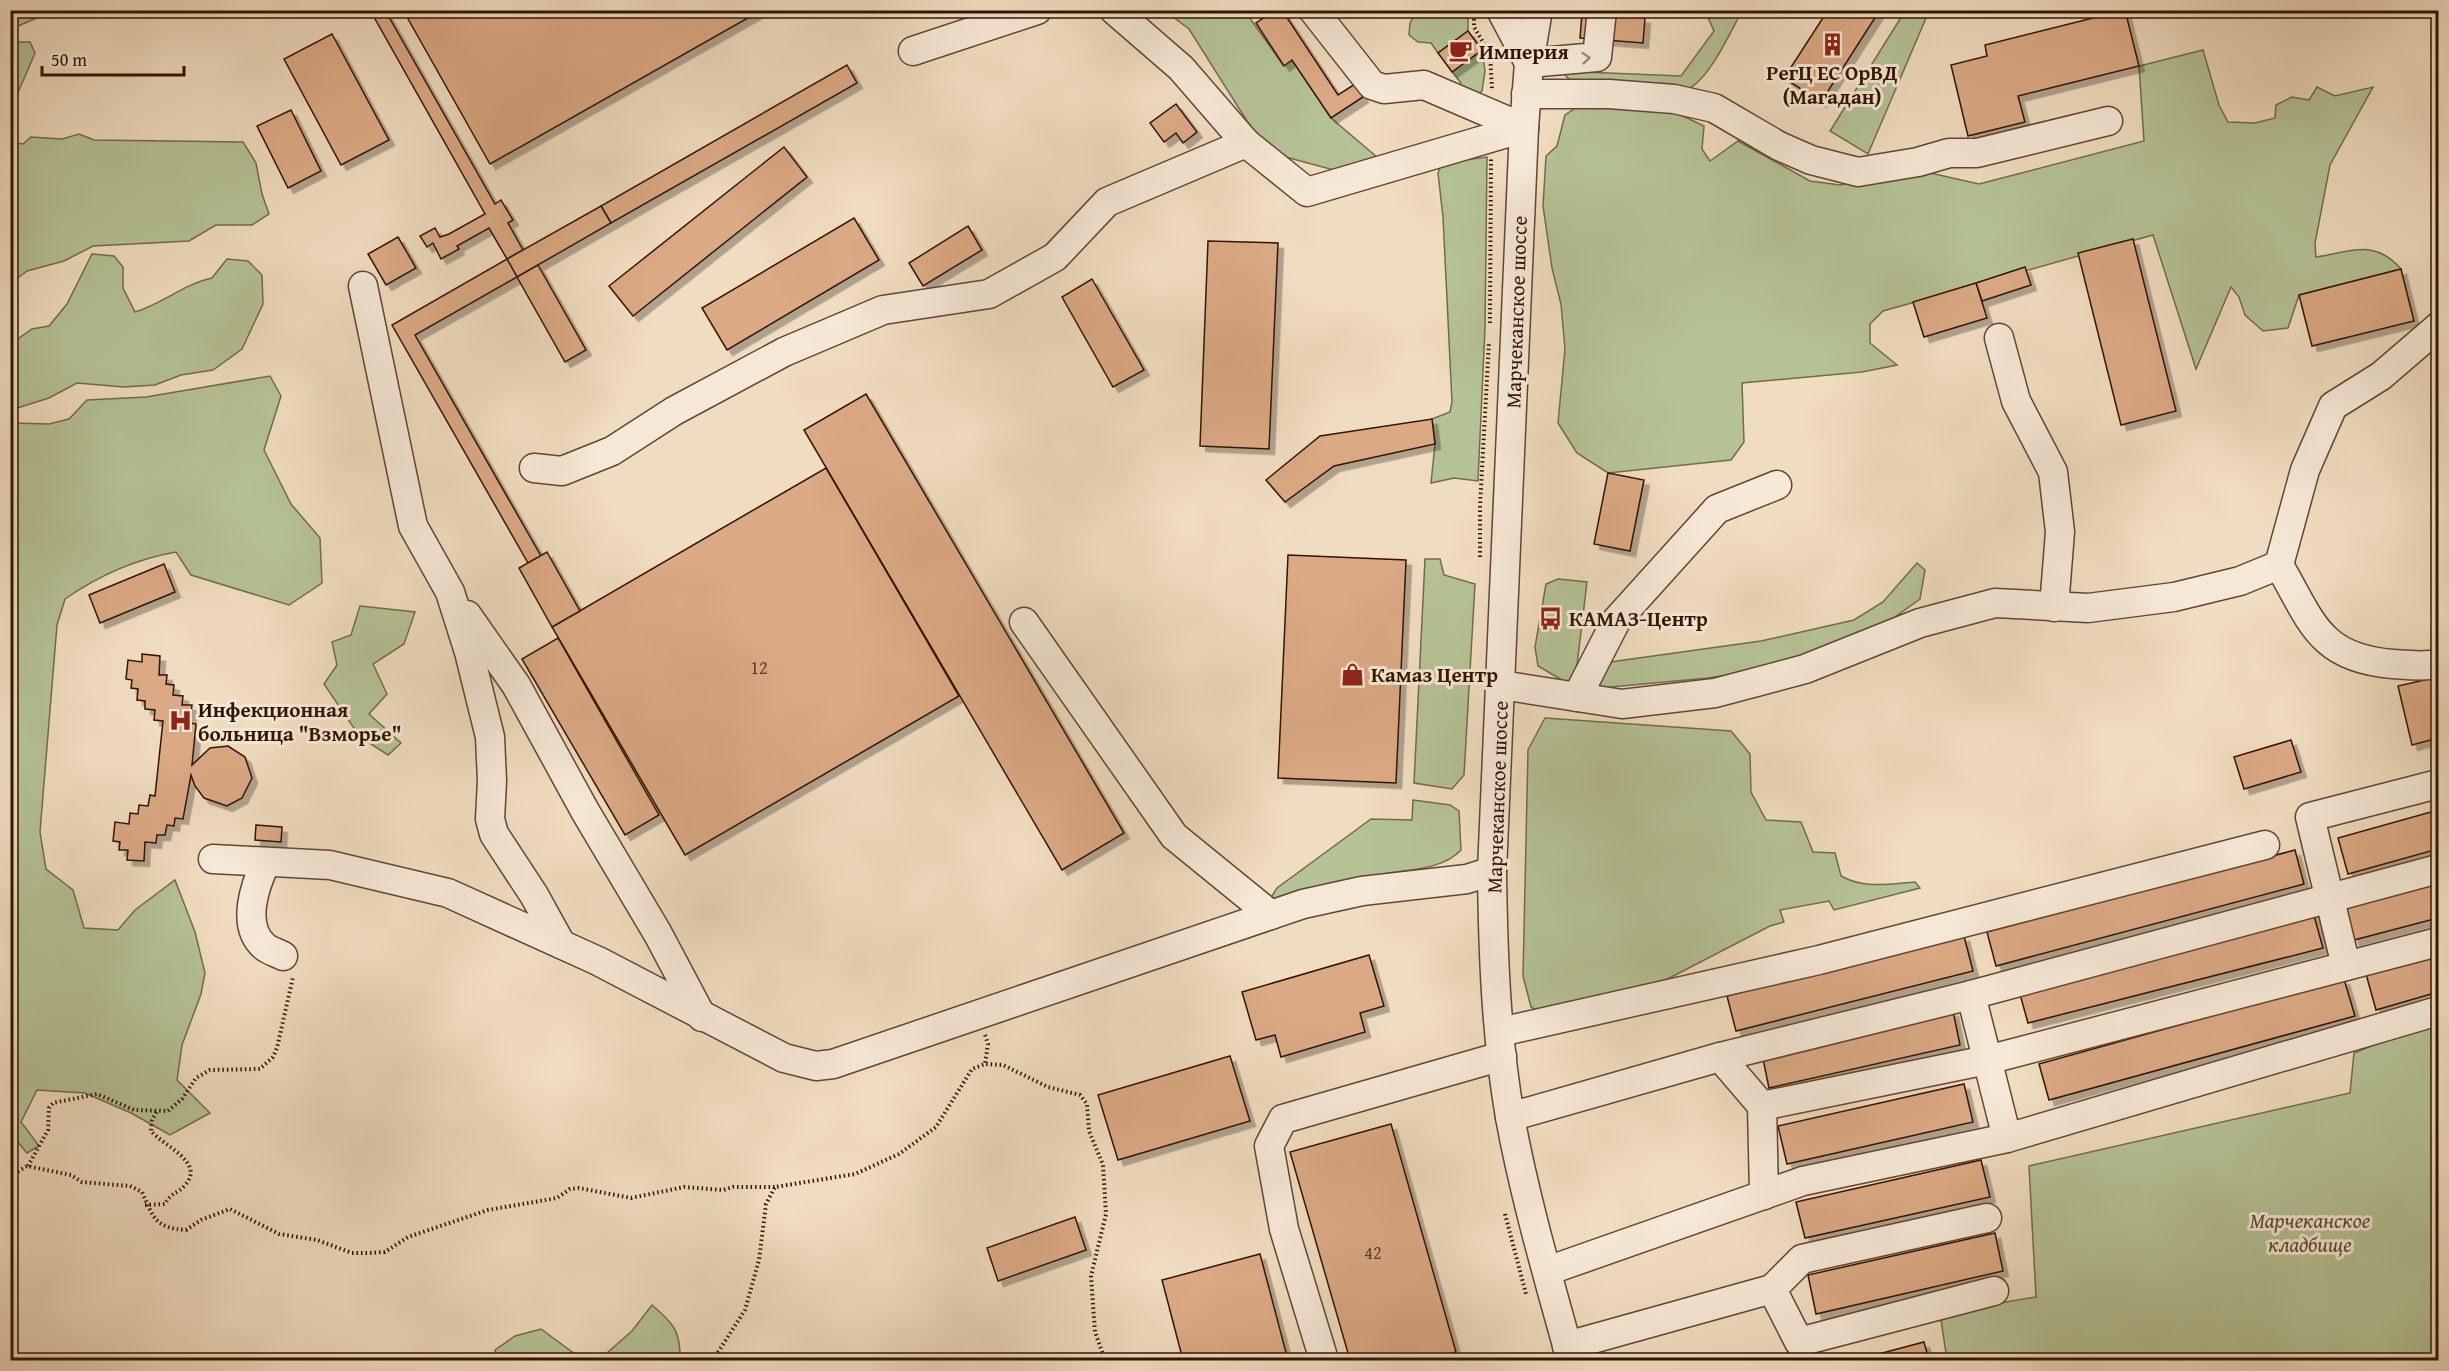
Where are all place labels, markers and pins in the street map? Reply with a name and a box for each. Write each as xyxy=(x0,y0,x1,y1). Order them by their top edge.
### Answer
building icon: РегЦ ЕС ОрВД (Магадан) xyxy=(1819,31,1845,57)
place label: Империя xyxy=(1479,36,1569,67)
cafe icon: Империя xyxy=(1448,38,1474,64)
place label: РегЦ ЕС ОрВД (Магадан) xyxy=(1766,57,1898,112)
place label: КАМАЗ-Центр xyxy=(1569,603,1708,634)
bus stop icon: КАМАЗ-Центр xyxy=(1538,605,1564,631)
place label: Камаз Центр xyxy=(1371,659,1498,690)
shop icon: Камаз Центр xyxy=(1340,661,1366,687)
place label: Инфекционная больница "Взморье" xyxy=(198,694,402,749)
hospital icon: Инфекционная больница "Взморье" xyxy=(167,708,193,734)

